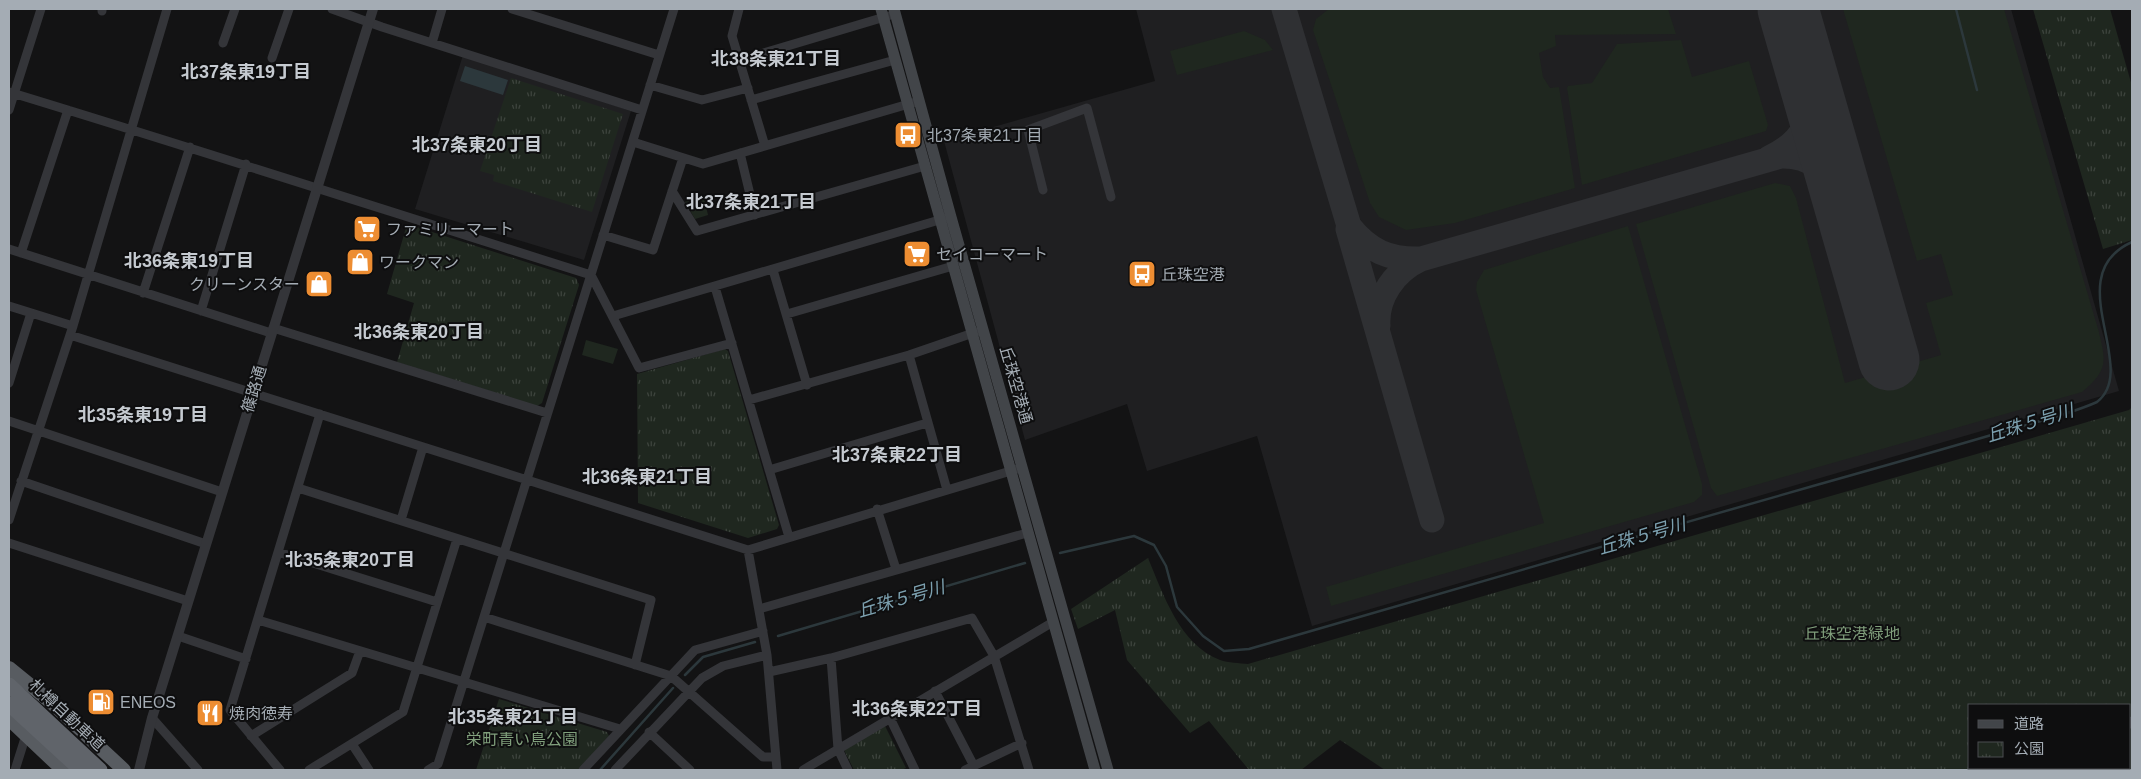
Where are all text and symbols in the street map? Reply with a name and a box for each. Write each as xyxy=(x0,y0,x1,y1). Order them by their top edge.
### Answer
district label: 北38条東21丁目 xyxy=(711,49,841,69)
district label: 北37条東19丁目 xyxy=(181,62,311,82)
bus stop icon: 北37条東21丁目 xyxy=(893,120,923,150)
place label: 北37条東21丁目 xyxy=(927,127,1043,144)
district label: 北37条東20丁目 xyxy=(412,135,542,155)
district label: 北37条東21丁目 xyxy=(686,192,816,212)
supermarket icon: ファミリーマート xyxy=(352,214,382,244)
place label: ファミリーマート xyxy=(386,221,514,238)
supermarket icon: セイコーマート xyxy=(902,239,932,269)
place label: セイコーマート xyxy=(936,246,1048,263)
shop icon: ワークマン xyxy=(345,247,375,277)
district label: 北36条東19丁目 xyxy=(124,251,254,271)
place label: ワークマン xyxy=(379,254,459,271)
bus stop icon: 丘珠空港 xyxy=(1127,259,1157,289)
place label: 丘珠空港 xyxy=(1161,266,1225,283)
shop icon: クリーンスター xyxy=(304,269,334,299)
place label: クリーンスター xyxy=(189,276,300,293)
district label: 北36条東20丁目 xyxy=(354,322,484,342)
street label: 丘珠空港通 xyxy=(997,344,1035,426)
street label: 篠路通 xyxy=(239,364,269,414)
water label: 丘珠５号川 xyxy=(1984,400,2078,446)
district label: 北35条東19丁目 xyxy=(78,405,208,425)
district label: 北37条東22丁目 xyxy=(832,445,962,465)
district label: 北36条東21丁目 xyxy=(582,467,712,487)
water label: 丘珠５号川 xyxy=(1596,513,1690,558)
district label: 北35条東20丁目 xyxy=(285,550,415,570)
water label: 丘珠５号川 xyxy=(855,576,949,621)
park label: 丘珠空港緑地 xyxy=(1804,625,1900,642)
street label: 札樽自動車道 xyxy=(26,676,108,754)
fuel station icon: ENEOS xyxy=(86,687,116,717)
place label: ENEOS xyxy=(120,694,176,711)
restaurant icon: 焼肉徳寿 xyxy=(195,698,225,728)
district label: 北36条東22丁目 xyxy=(852,699,982,719)
legend xyxy=(1968,704,2131,769)
place label: 焼肉徳寿 xyxy=(229,705,293,722)
district label: 北35条東21丁目 xyxy=(448,707,578,727)
text: 道路 xyxy=(2014,715,2044,732)
park label: 栄町青い鳥公園 xyxy=(466,731,578,748)
text: 公園 xyxy=(2014,740,2044,757)

